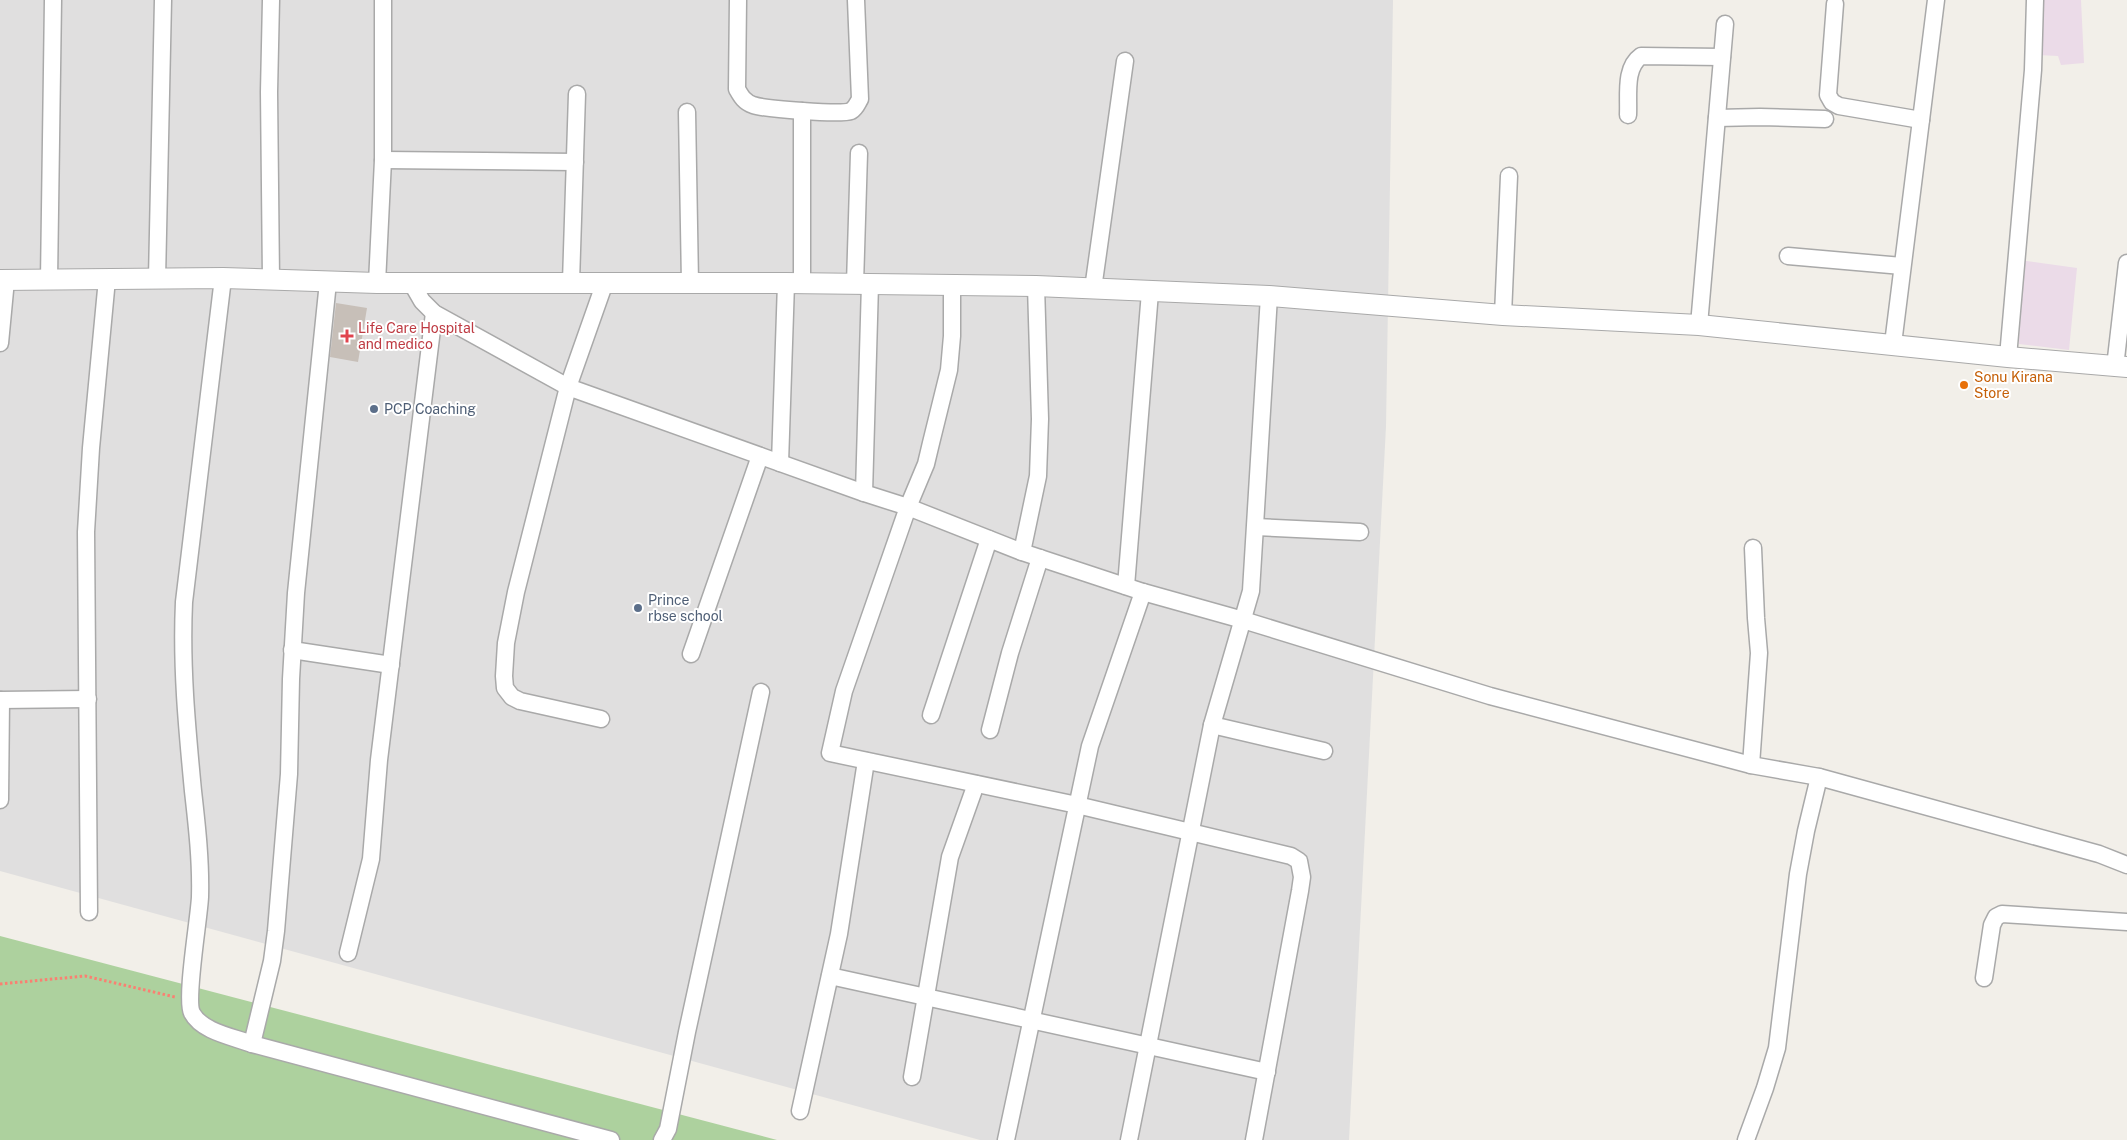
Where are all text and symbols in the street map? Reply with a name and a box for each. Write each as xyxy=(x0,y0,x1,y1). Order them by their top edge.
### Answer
place label: Life Care Hospital and medico xyxy=(358,320,475,352)
marker: Life Care Hospital and medico xyxy=(340,329,354,343)
place label: Sonu Kirana Store xyxy=(1974,369,2053,401)
marker: Sonu Kirana Store xyxy=(1958,379,1970,391)
place label: PCP Coaching xyxy=(384,401,476,417)
marker: PCP Coaching xyxy=(368,403,380,415)
place label: Prince rbse school xyxy=(648,592,723,624)
marker: Prince rbse school xyxy=(632,602,644,614)

